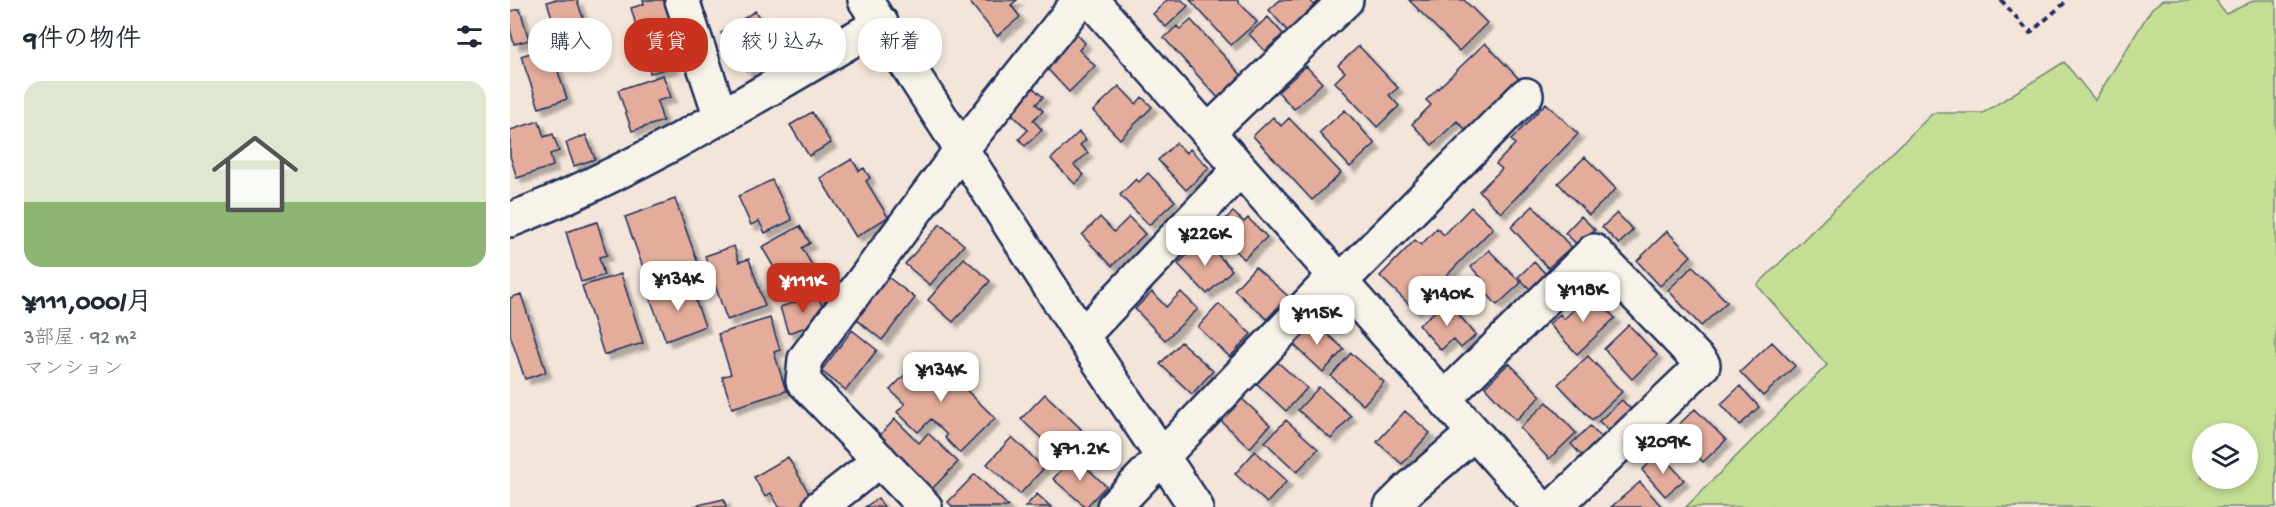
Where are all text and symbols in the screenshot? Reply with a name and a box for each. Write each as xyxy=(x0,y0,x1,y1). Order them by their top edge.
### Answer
chip: 購入 xyxy=(528,18,612,72)
chip: 賃貸 xyxy=(624,18,708,72)
chip: 絞り込み xyxy=(720,18,846,72)
chip: 新着 xyxy=(858,18,942,72)
icon: filters xyxy=(453,20,486,53)
text: 9件の物件 xyxy=(24,26,141,57)
icon: home xyxy=(201,120,309,228)
pin: ¥226K xyxy=(1163,216,1247,267)
text: ¥226K xyxy=(1180,224,1230,247)
pin: ¥134K xyxy=(636,261,720,312)
pin: ¥111K xyxy=(761,263,845,314)
text: ¥134K xyxy=(654,269,702,292)
text: ¥111K xyxy=(781,271,825,294)
pin: ¥118K xyxy=(1541,272,1625,323)
pin: ¥140K xyxy=(1405,276,1489,327)
text: ¥118K xyxy=(1559,280,1607,303)
text: ¥140K xyxy=(1422,284,1472,307)
text: ¥111,000/月 xyxy=(24,289,152,320)
pin: ¥115K xyxy=(1275,295,1359,346)
text: ¥115K xyxy=(1294,303,1340,326)
text: 3部屋 · 92 m² xyxy=(24,328,137,351)
pin: ¥134K xyxy=(899,352,983,403)
text: マンション xyxy=(24,359,123,382)
text: ¥134K xyxy=(917,360,965,383)
map controls xyxy=(2192,423,2258,489)
button: layers xyxy=(2192,423,2258,489)
pin: ¥209K xyxy=(1621,424,1705,475)
pin: ¥71.2K xyxy=(1031,431,1129,482)
text: ¥209K xyxy=(1637,432,1689,455)
text: ¥71.2K xyxy=(1053,439,1107,462)

